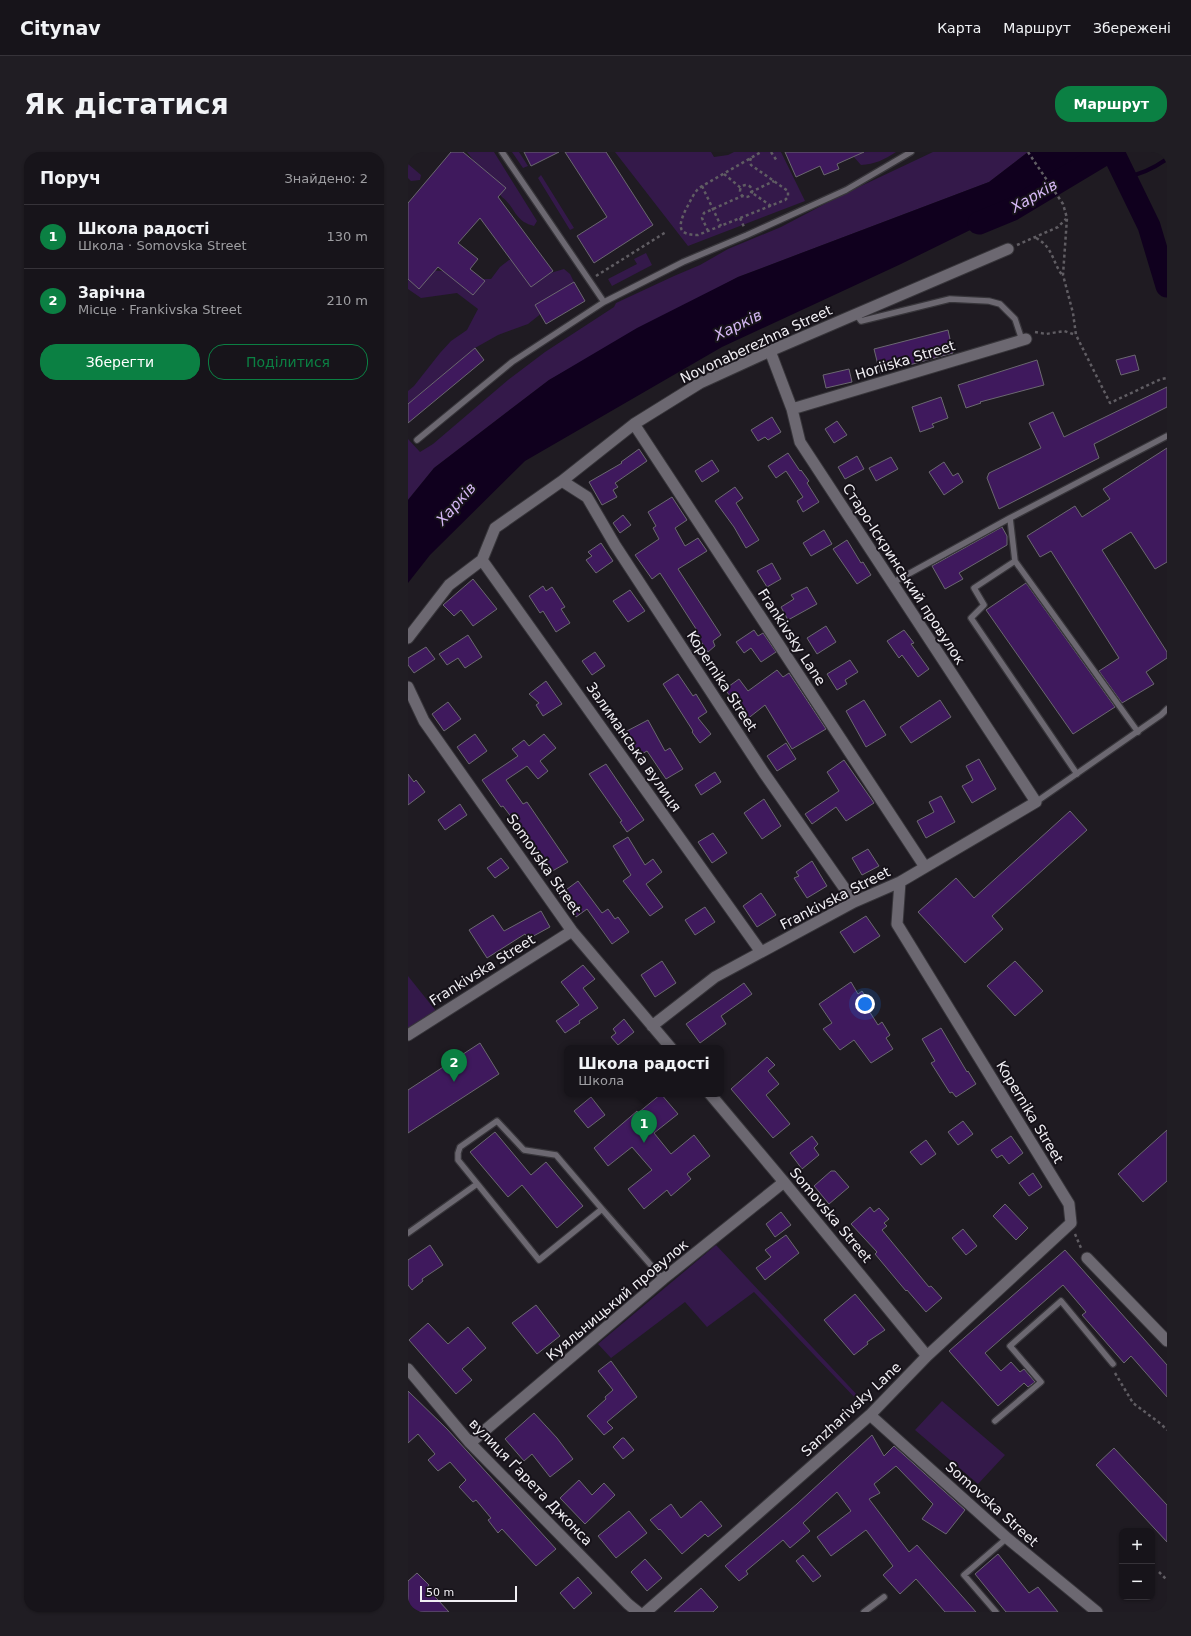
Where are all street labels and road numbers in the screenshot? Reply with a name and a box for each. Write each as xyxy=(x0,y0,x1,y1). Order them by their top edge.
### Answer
street label: Novonaberezhna Street xyxy=(678,302,835,386)
street label: Horiiska Street xyxy=(853,337,957,383)
street label: Старо-Іскринський провулок xyxy=(839,480,969,668)
street label: Frankivsky Lane xyxy=(755,586,829,688)
street label: Kopernika Street xyxy=(684,628,761,735)
street label: Залиманська вулиця xyxy=(583,679,685,815)
street label: Somovska Street xyxy=(503,811,585,918)
street label: Frankivska Street xyxy=(777,863,893,933)
street label: Frankivska Street xyxy=(426,931,538,1009)
street label: Kopernika Street xyxy=(993,1058,1067,1166)
street label: Somovska Street xyxy=(787,1164,876,1266)
street label: Куяльницький провулок xyxy=(543,1236,691,1364)
street label: Sanzharivsky Lane xyxy=(798,1359,904,1459)
street label: вулиця Ґарета Джонса xyxy=(466,1415,596,1549)
street label: Somovska Street xyxy=(943,1458,1042,1550)

